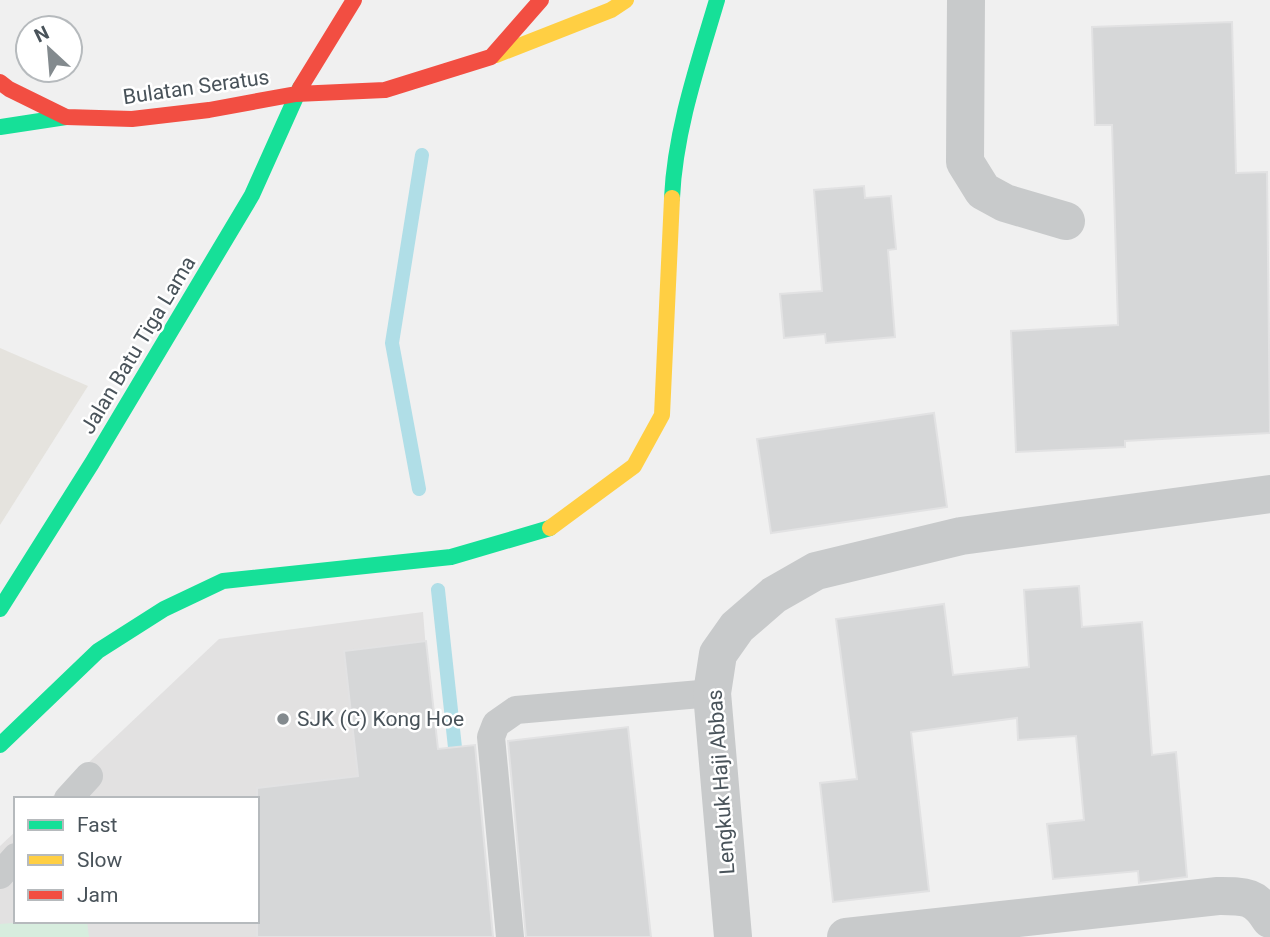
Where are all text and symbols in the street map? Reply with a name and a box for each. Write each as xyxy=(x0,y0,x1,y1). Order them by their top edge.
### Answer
north arrow xyxy=(14,14,84,84)
text: N xyxy=(31,21,53,47)
street label: Bulatan Seratus xyxy=(121,65,271,109)
street label: Jalan Batu Tiga Lama xyxy=(76,252,200,438)
street label: Lengkuk Haji Abbas xyxy=(703,689,739,875)
place label: SJK (C) Kong Hoe xyxy=(297,707,464,731)
marker: SJK (C) Kong Hoe xyxy=(275,711,291,727)
legend xyxy=(14,797,259,923)
text: Fast xyxy=(77,813,118,837)
text: Slow xyxy=(77,848,123,872)
text: Jam xyxy=(77,883,118,907)

